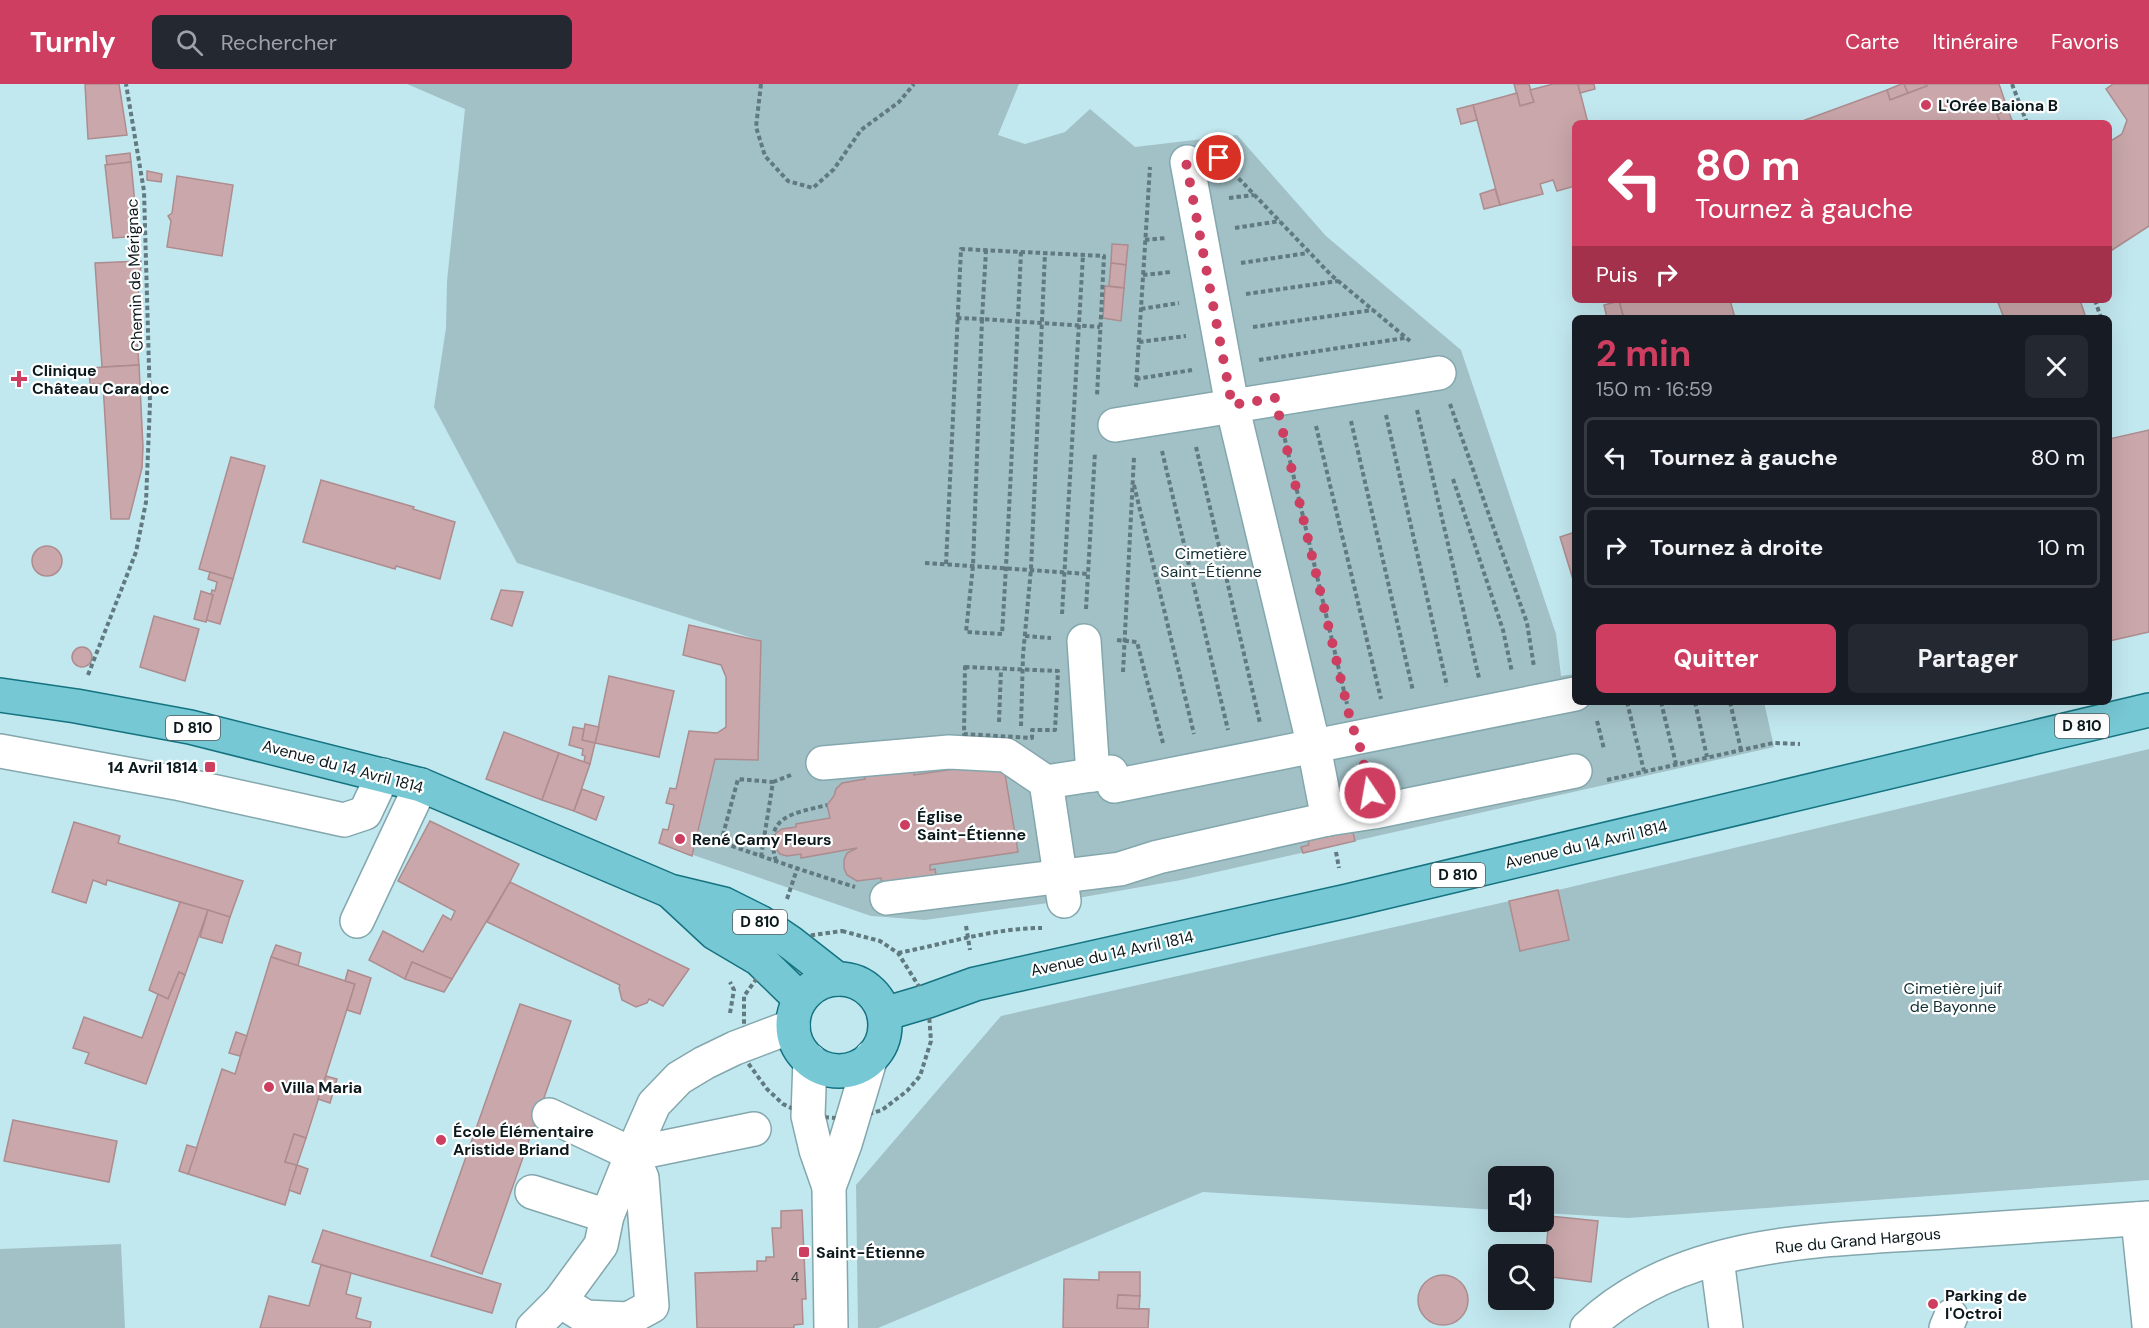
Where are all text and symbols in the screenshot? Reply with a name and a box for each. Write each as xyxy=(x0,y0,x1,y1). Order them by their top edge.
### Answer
search box xyxy=(152,15,572,69)
text: Turnly xyxy=(30,24,116,61)
icon: search xyxy=(173,26,206,59)
text: Rechercher xyxy=(221,28,337,57)
text: Carte xyxy=(1845,28,1899,56)
text: Itinéraire xyxy=(1932,28,2018,56)
text: Favoris xyxy=(2051,28,2119,56)
place label: L'Orée Baiona B xyxy=(1938,95,2058,116)
marker: L'Orée Baiona B xyxy=(1919,98,1933,112)
pin xyxy=(1193,132,1244,183)
text: 80 m xyxy=(1695,138,1801,193)
icon: arrive xyxy=(1202,141,1235,174)
icon: left xyxy=(1596,144,1674,222)
text: Tournez à gauche xyxy=(1695,191,1913,226)
street label: Chemin de Mérignac xyxy=(121,198,148,352)
icon: right xyxy=(1650,258,1683,291)
text: Puis xyxy=(1596,260,1638,289)
text: 2 min xyxy=(1596,330,1691,377)
button: close xyxy=(2025,335,2088,398)
place label: Clinique Château Caradoc xyxy=(32,360,169,399)
marker: Clinique Château Caradoc xyxy=(10,370,28,388)
text: 150 m · 16:59 xyxy=(1596,376,1713,402)
icon: left xyxy=(1599,441,1632,474)
text: Tournez à gauche xyxy=(1650,443,1838,472)
text: 80 m xyxy=(2031,443,2085,472)
icon: right xyxy=(1599,531,1632,564)
text: Tournez à droite xyxy=(1650,533,1823,562)
text: 10 m xyxy=(2038,533,2085,562)
park label: Cimetière Saint-Étienne xyxy=(1160,543,1262,582)
button: Quitter xyxy=(1596,624,1836,693)
button: Partager xyxy=(1848,624,2088,693)
road number: D 810 xyxy=(2055,714,2109,738)
road number: D 810 xyxy=(166,716,220,740)
street label: Avenue du 14 Avril 1814 xyxy=(260,735,426,798)
place label: 14 Avril 1814 xyxy=(108,757,198,778)
marker: 14 Avril 1814 xyxy=(203,760,217,774)
position arrow xyxy=(1338,761,1402,825)
place label: Église Saint-Étienne xyxy=(917,806,1026,845)
street label: Avenue du 14 Avril 1814 xyxy=(1503,816,1670,873)
marker: Église Saint-Étienne xyxy=(898,818,912,832)
place label: René Camy Fleurs xyxy=(692,829,832,850)
marker: René Camy Fleurs xyxy=(673,832,687,846)
road number: D 810 xyxy=(1431,863,1485,887)
road number: D 810 xyxy=(733,910,787,934)
street label: Avenue du 14 Avril 1814 xyxy=(1029,926,1196,981)
park label: Cimetière juif de Bayonne xyxy=(1904,978,2002,1017)
place label: Villa Maria xyxy=(281,1077,362,1098)
marker: Villa Maria xyxy=(262,1080,276,1094)
place label: École Élémentaire Aristide Briand xyxy=(453,1121,594,1160)
marker: École Élémentaire Aristide Briand xyxy=(434,1133,448,1147)
map controls xyxy=(1488,1166,1554,1310)
button: sound xyxy=(1488,1166,1554,1232)
street label: Rue du Grand Hargous xyxy=(1774,1223,1942,1258)
place label: Saint-Étienne xyxy=(816,1242,925,1263)
button: search xyxy=(1488,1244,1554,1310)
marker: Saint-Étienne xyxy=(797,1245,811,1259)
house number: 4 xyxy=(791,1268,800,1286)
place label: Parking de l'Octroi xyxy=(1945,1285,2027,1324)
marker: Parking de l'Octroi xyxy=(1926,1297,1940,1311)

